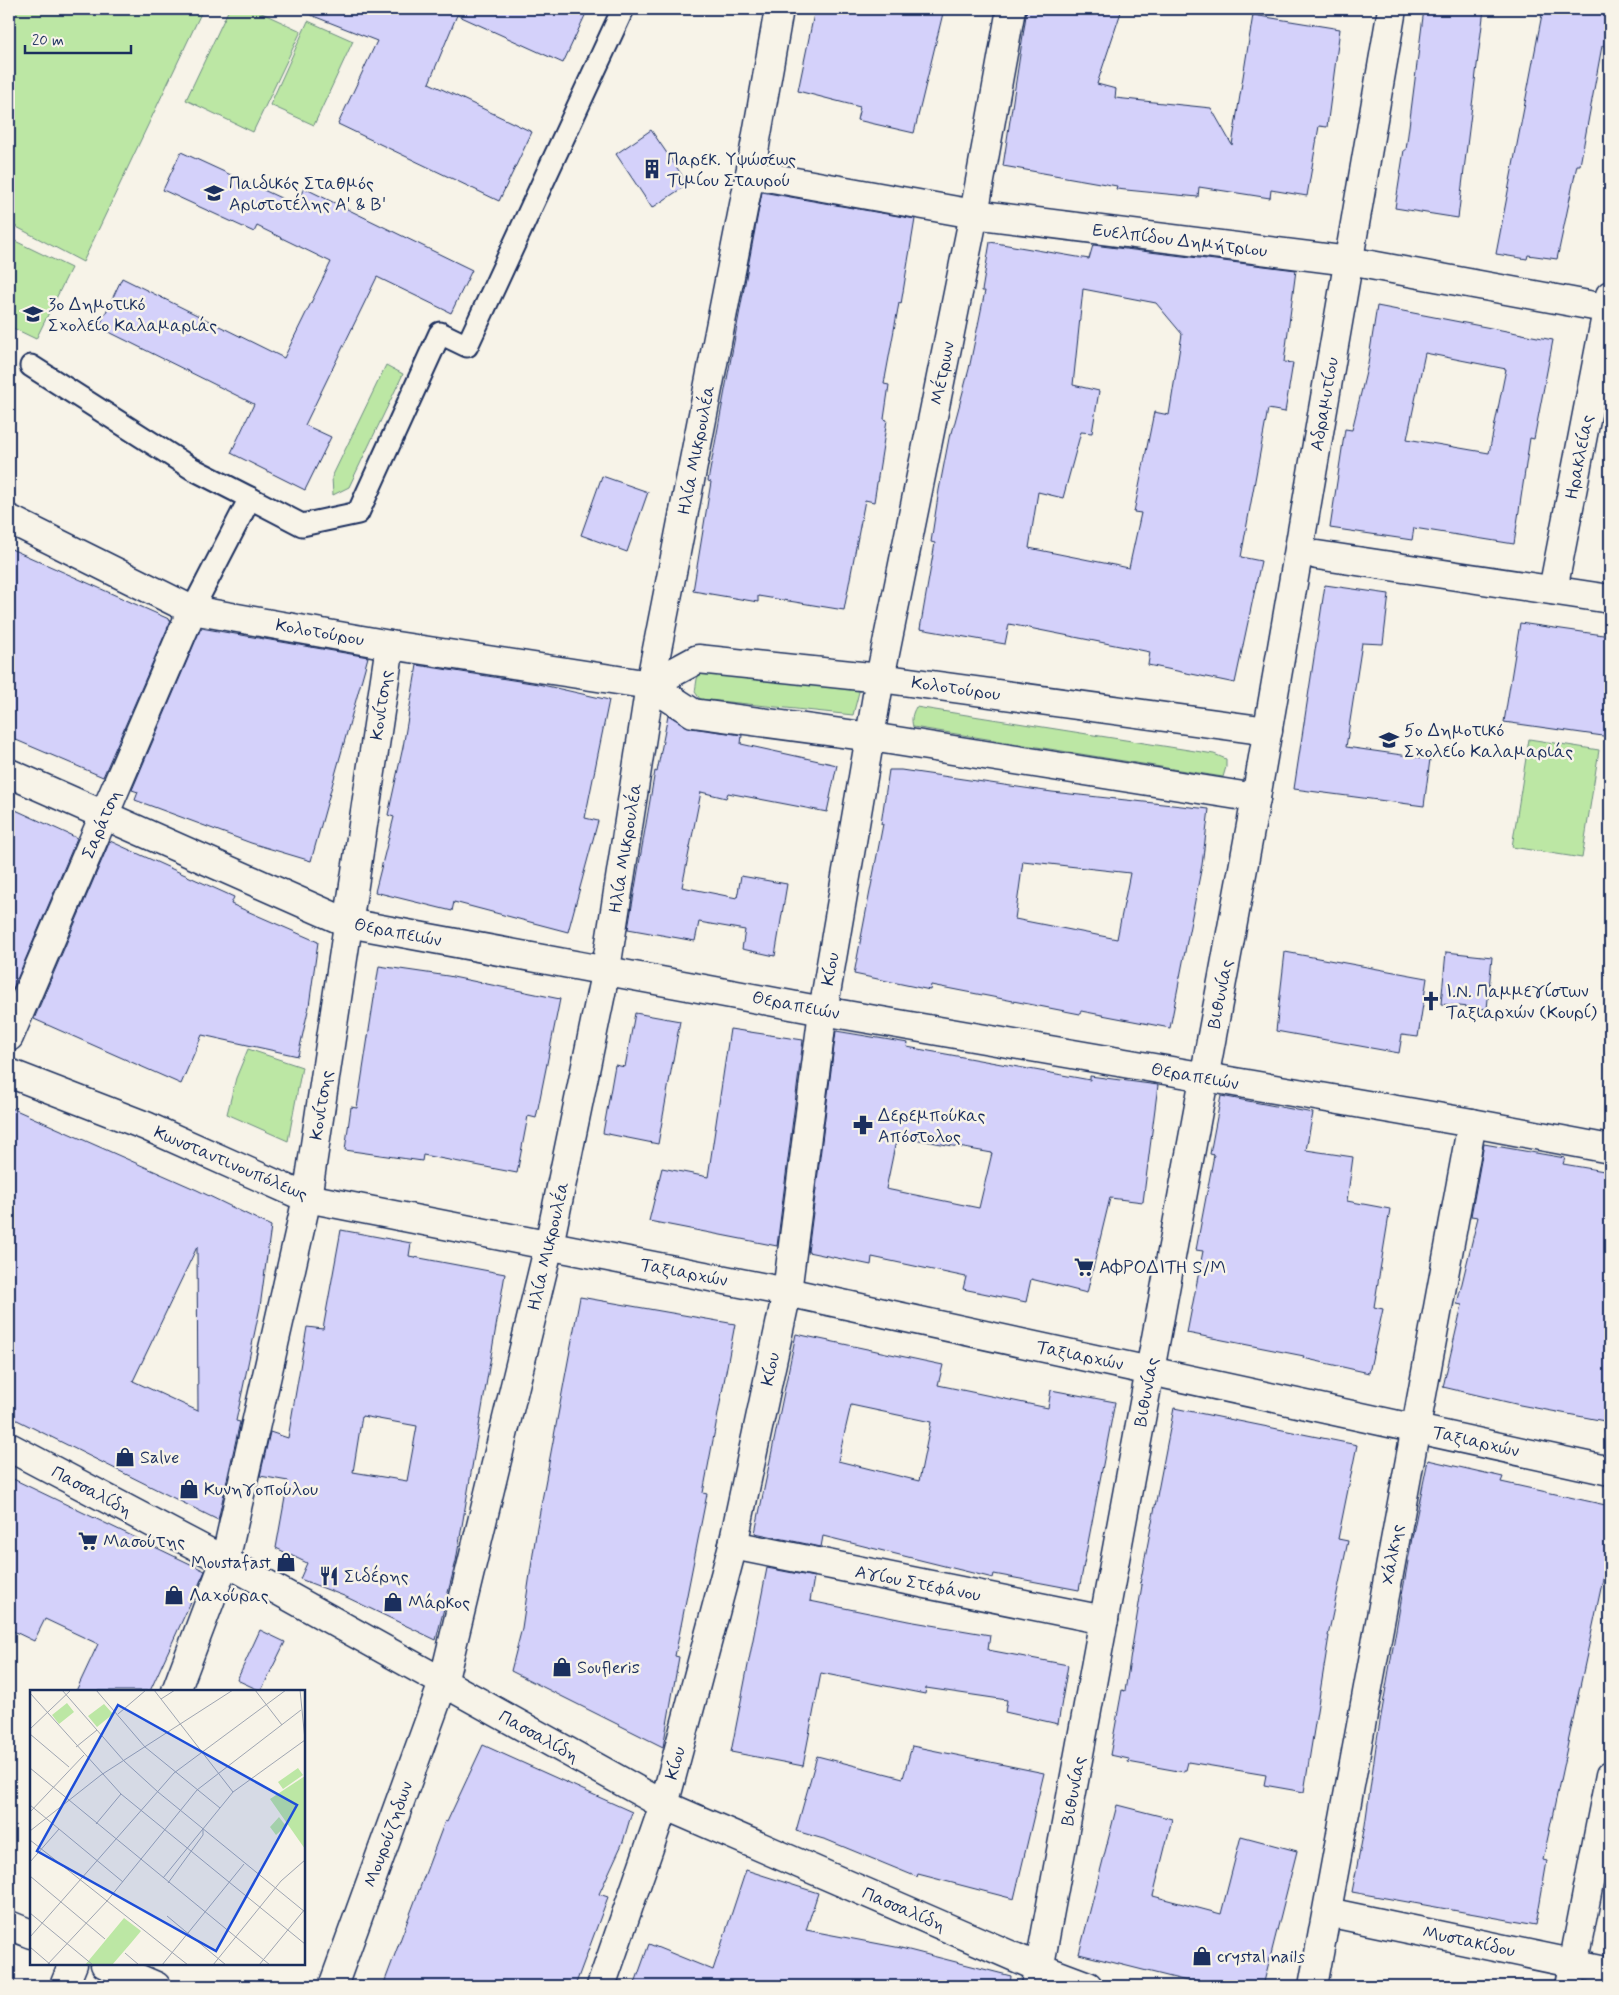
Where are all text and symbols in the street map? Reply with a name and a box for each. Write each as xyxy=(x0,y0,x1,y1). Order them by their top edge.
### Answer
scale bar xyxy=(25,22,131,54)
text: 20 m xyxy=(32,31,64,51)
place label: Παρεκ. Υψώσεως Τιμίου Σταυρού xyxy=(667,148,796,193)
building icon: Παρεκ. Υψώσεως Τιμίου Σταυρού xyxy=(641,158,663,180)
place label: Παιδικός Σταθμός Αριστοτέλης Α' & Β' xyxy=(229,172,386,217)
school or university icon: Παιδικός Σταθμός Αριστοτέλης Α' & Β' xyxy=(203,182,225,204)
street label: Ευελπίδου Δημήτριου xyxy=(1091,218,1269,264)
place label: 3ο Δημοτικό Σχολείο Καλαμαριάς xyxy=(48,293,217,338)
school or university icon: 3ο Δημοτικό Σχολείο Καλαμαριάς xyxy=(22,303,44,325)
street label: Μέτρων xyxy=(924,339,961,407)
street label: Αδραμυτίου xyxy=(1305,355,1345,453)
street label: Ηλία Μικρουλέα xyxy=(672,383,721,517)
street label: Ηρακλείας xyxy=(1560,413,1600,502)
street label: Κολοτούρου xyxy=(274,613,366,653)
street label: Κονίτσης xyxy=(365,669,399,742)
street label: Κολοτούρου xyxy=(910,671,1002,707)
place label: 5ο Δημοτικό Σχολείο Καλαμαριάς xyxy=(1404,719,1573,764)
school or university icon: 5ο Δημοτικό Σχολείο Καλαμαριάς xyxy=(1378,729,1400,751)
street label: Ηλία Μικρουλέα xyxy=(603,781,648,915)
street label: Σαράτση xyxy=(77,786,127,863)
street label: Θεραπειών xyxy=(352,913,444,953)
street label: Κίου xyxy=(816,951,846,988)
street label: Βιθυνίας xyxy=(1203,957,1239,1031)
place label: Ι.Ν. Παμμεγίστων Ταξιαρχών (Κουρί) xyxy=(1446,980,1597,1025)
street label: Θεραπειών xyxy=(750,986,842,1026)
church icon: Ι.Ν. Παμμεγίστων Ταξιαρχών (Κουρί) xyxy=(1420,990,1442,1012)
street label: Θεραπειών xyxy=(1149,1057,1241,1097)
street label: Κονίτσης xyxy=(305,1068,339,1142)
place label: Δερεμπούκας Απόστολος xyxy=(878,1104,986,1149)
pharmacy icon: Δερεμπούκας Απόστολος xyxy=(852,1114,874,1136)
street label: Κωνσταντινουπόλεως xyxy=(150,1121,311,1207)
street label: Ηλία Μικρουλέα xyxy=(521,1179,575,1313)
street label: Ταξιαρχών xyxy=(638,1253,730,1293)
supermarket icon: ΑΦΡΟΔΙΤΗ S/M xyxy=(1073,1256,1095,1278)
place label: ΑΦΡΟΔΙΤΗ S/M xyxy=(1099,1256,1226,1280)
street label: Ταξιαρχών xyxy=(1034,1335,1126,1377)
street label: Κίου xyxy=(756,1350,786,1388)
street label: Βιθυνίας xyxy=(1129,1355,1165,1429)
street label: Ταξιαρχών xyxy=(1430,1420,1522,1464)
shop icon: Salve xyxy=(114,1446,136,1468)
place label: Salve xyxy=(140,1446,179,1470)
street label: Πασσαλίδη xyxy=(47,1461,136,1523)
shop icon: Κυνηγοπούλου xyxy=(178,1478,200,1500)
place label: Κυνηγοπούλου xyxy=(204,1478,318,1502)
street label: Χάλκης xyxy=(1376,1522,1410,1586)
supermarket icon: Μασούτης xyxy=(77,1530,99,1552)
place label: Μασούτης xyxy=(103,1530,185,1554)
place label: Moustafast xyxy=(191,1551,272,1575)
shop icon: Moustafast xyxy=(275,1551,297,1573)
street label: Αγίου Στεφάνου xyxy=(853,1560,983,1608)
place label: Σιδέρης xyxy=(344,1564,409,1589)
restaurant icon: Σιδέρης xyxy=(318,1565,340,1587)
shop icon: Λαχούρας xyxy=(163,1584,185,1606)
place label: Λαχούρας xyxy=(189,1584,269,1608)
shop icon: Μάρκος xyxy=(382,1591,404,1613)
place label: Μάρκος xyxy=(408,1591,470,1615)
shop icon: Soufleris xyxy=(551,1656,573,1678)
place label: Soufleris xyxy=(577,1656,640,1680)
inset map xyxy=(30,1690,305,1965)
street label: Πασσαλίδη xyxy=(494,1705,583,1769)
street label: Κίου xyxy=(660,1744,692,1783)
street label: Βιθυνίας xyxy=(1056,1754,1092,1828)
street label: Μουρούζηδων xyxy=(359,1778,419,1891)
street label: Πασσαλίδη xyxy=(858,1882,949,1938)
street label: Μυστακίδου xyxy=(1420,1920,1517,1963)
shop icon: crystal nails xyxy=(1191,1945,1213,1967)
place label: crystal nails xyxy=(1217,1945,1305,1969)

